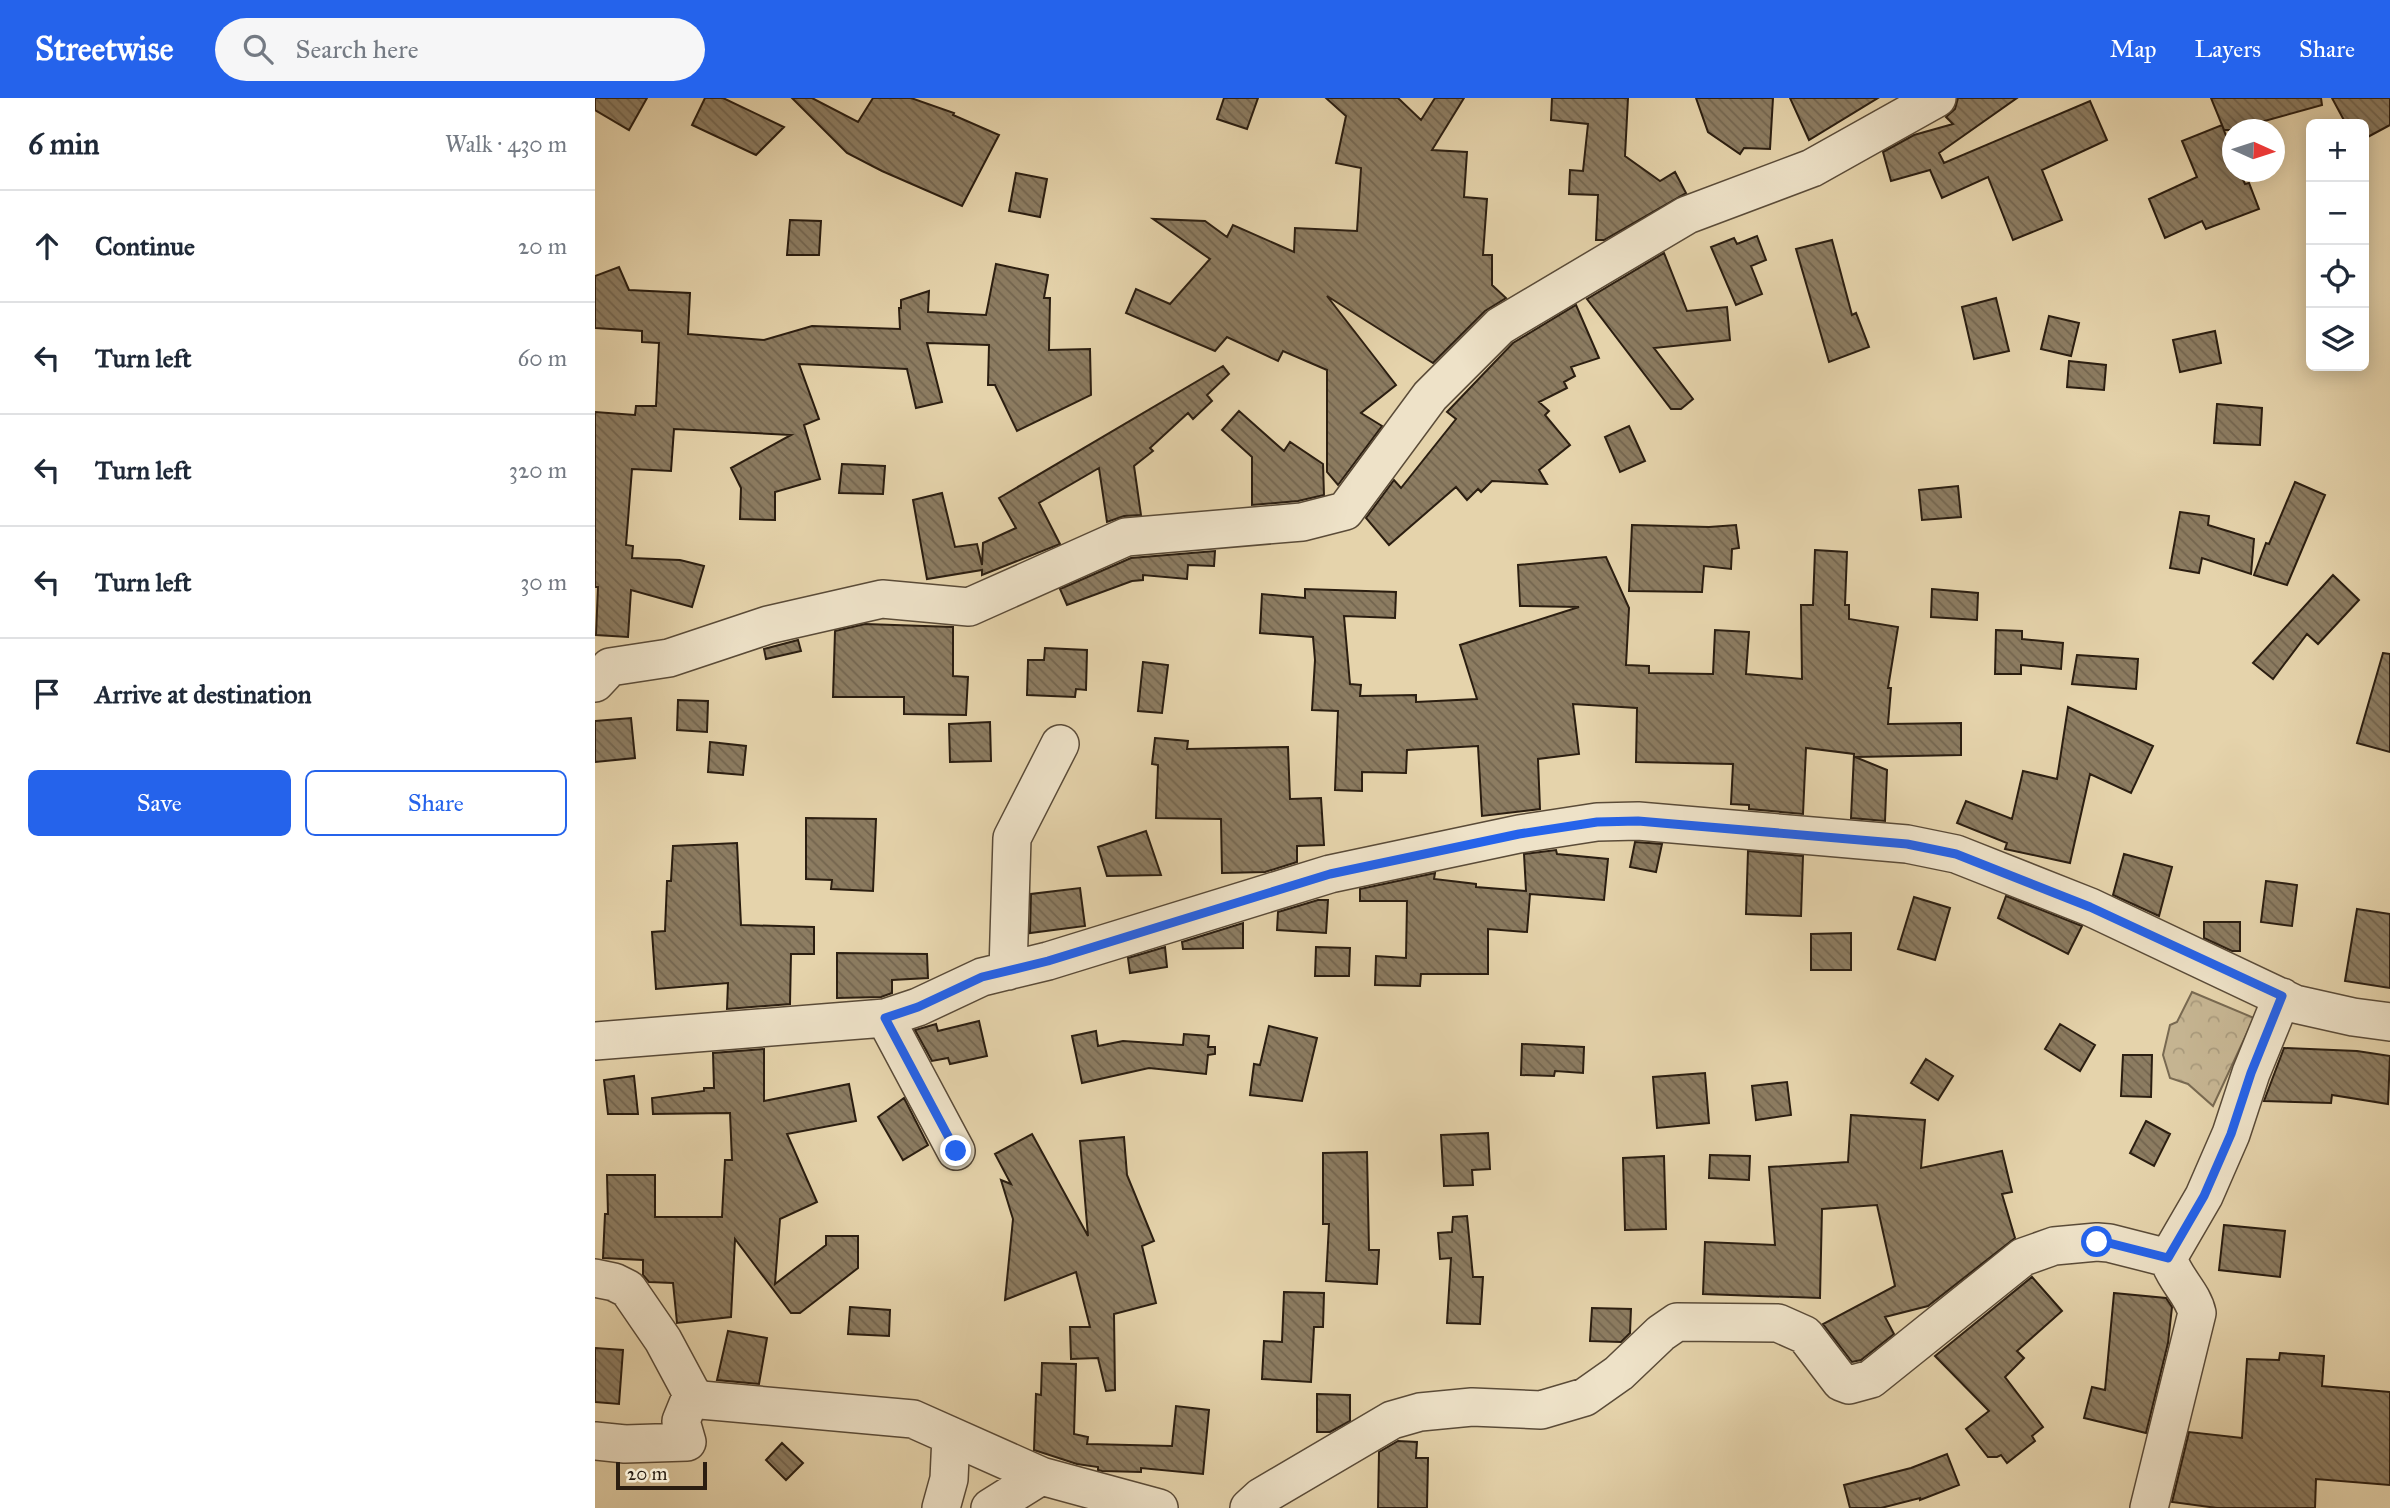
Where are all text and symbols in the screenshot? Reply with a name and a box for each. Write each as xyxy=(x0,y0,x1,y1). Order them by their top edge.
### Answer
search box xyxy=(215,18,705,81)
text: Streetwise xyxy=(35,29,173,69)
icon: search xyxy=(239,30,277,68)
text: Search here xyxy=(295,33,418,65)
text: Map xyxy=(2110,34,2157,64)
text: Layers xyxy=(2195,34,2261,64)
text: Share xyxy=(2299,34,2355,64)
north arrow xyxy=(2222,119,2285,182)
map controls xyxy=(2306,119,2369,371)
button: + xyxy=(2306,119,2369,182)
text: 6 min xyxy=(28,126,100,162)
text: Walk · 430 m xyxy=(445,130,567,158)
button: − xyxy=(2306,182,2369,245)
icon: ahead xyxy=(28,227,66,265)
text: Continue xyxy=(95,230,195,262)
text: 20 m xyxy=(518,232,567,260)
button: locate xyxy=(2306,245,2369,308)
button: layers xyxy=(2306,308,2369,371)
icon: left xyxy=(28,339,66,377)
text: Turn left xyxy=(95,342,191,374)
text: 60 m xyxy=(518,344,567,372)
icon: left xyxy=(28,451,66,489)
text: Turn left xyxy=(95,454,191,486)
text: 320 m xyxy=(509,456,567,484)
icon: left xyxy=(28,563,66,601)
text: Turn left xyxy=(95,566,191,598)
text: 30 m xyxy=(520,568,567,596)
icon: arrive xyxy=(28,675,66,713)
text: Arrive at destination xyxy=(95,678,312,710)
button: Save xyxy=(28,770,291,836)
button: Share xyxy=(305,770,567,836)
route end xyxy=(940,1135,971,1166)
route start xyxy=(2081,1226,2112,1257)
scale bar xyxy=(616,1459,707,1491)
text: 20 m xyxy=(627,1462,668,1485)

